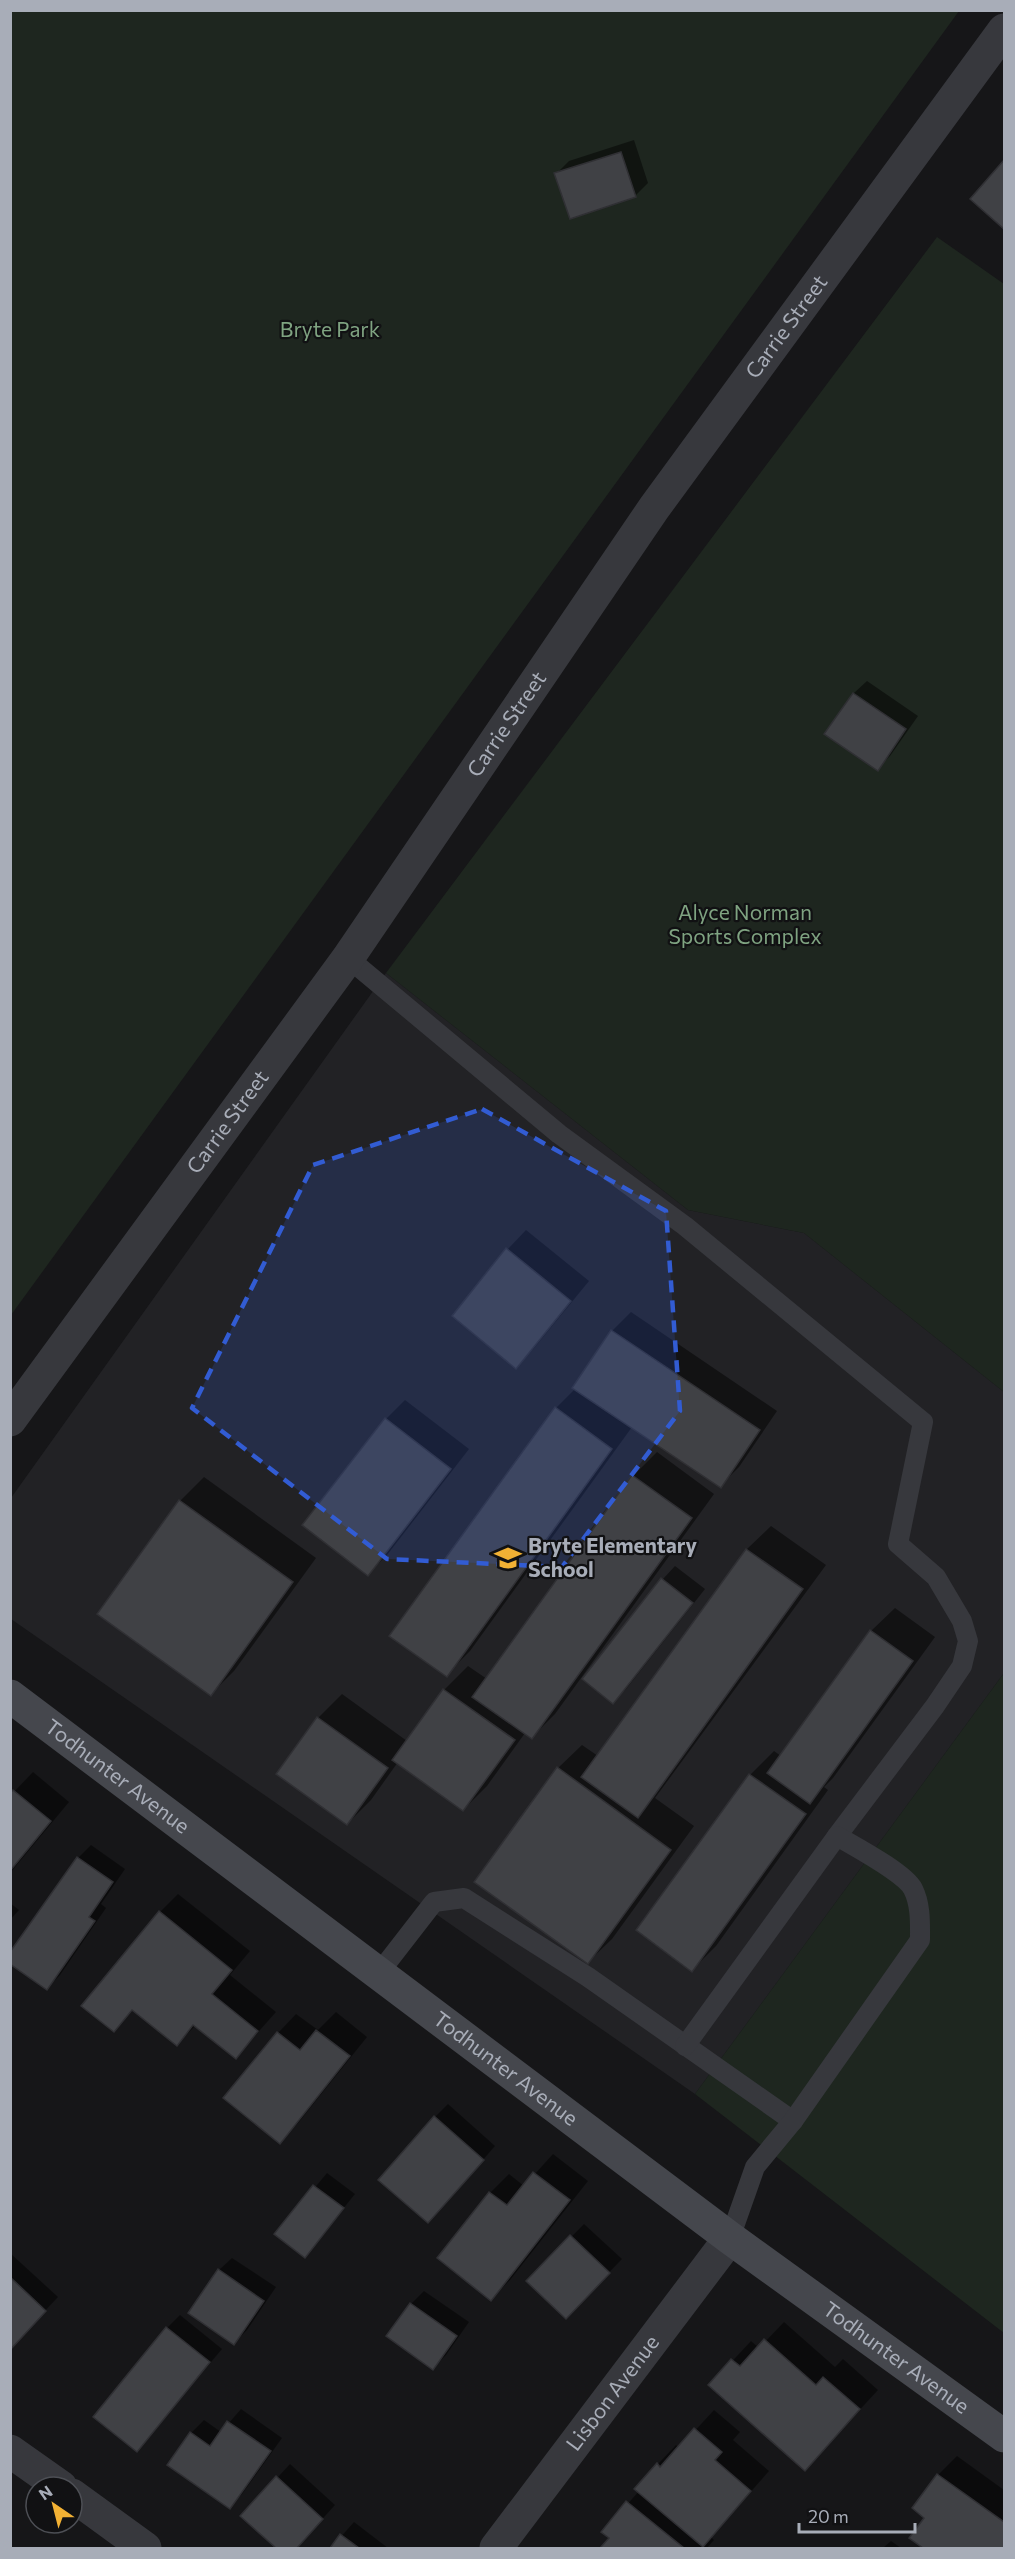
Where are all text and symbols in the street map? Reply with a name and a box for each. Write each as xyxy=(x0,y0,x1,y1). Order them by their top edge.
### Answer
street label: Carrie Street xyxy=(739,269,831,383)
park label: Bryte Park xyxy=(280,316,380,341)
street label: Carrie Street xyxy=(461,666,550,781)
park label: Alyce Norman Sports Complex xyxy=(668,899,822,948)
street label: Carrie Street xyxy=(181,1065,273,1178)
place label: Bryte Elementary School xyxy=(528,1532,697,1581)
school or university icon: Bryte Elementary School xyxy=(493,1543,523,1573)
street label: Todhunter Avenue xyxy=(41,1713,195,1838)
street label: Todhunter Avenue xyxy=(429,2005,583,2130)
street label: Todhunter Avenue xyxy=(819,2296,975,2418)
street label: Lisbon Avenue xyxy=(560,2330,663,2455)
north arrow xyxy=(24,2475,84,2535)
text: N xyxy=(35,2481,55,2504)
scale bar xyxy=(799,2496,914,2534)
text: 20 m xyxy=(808,2505,849,2527)

